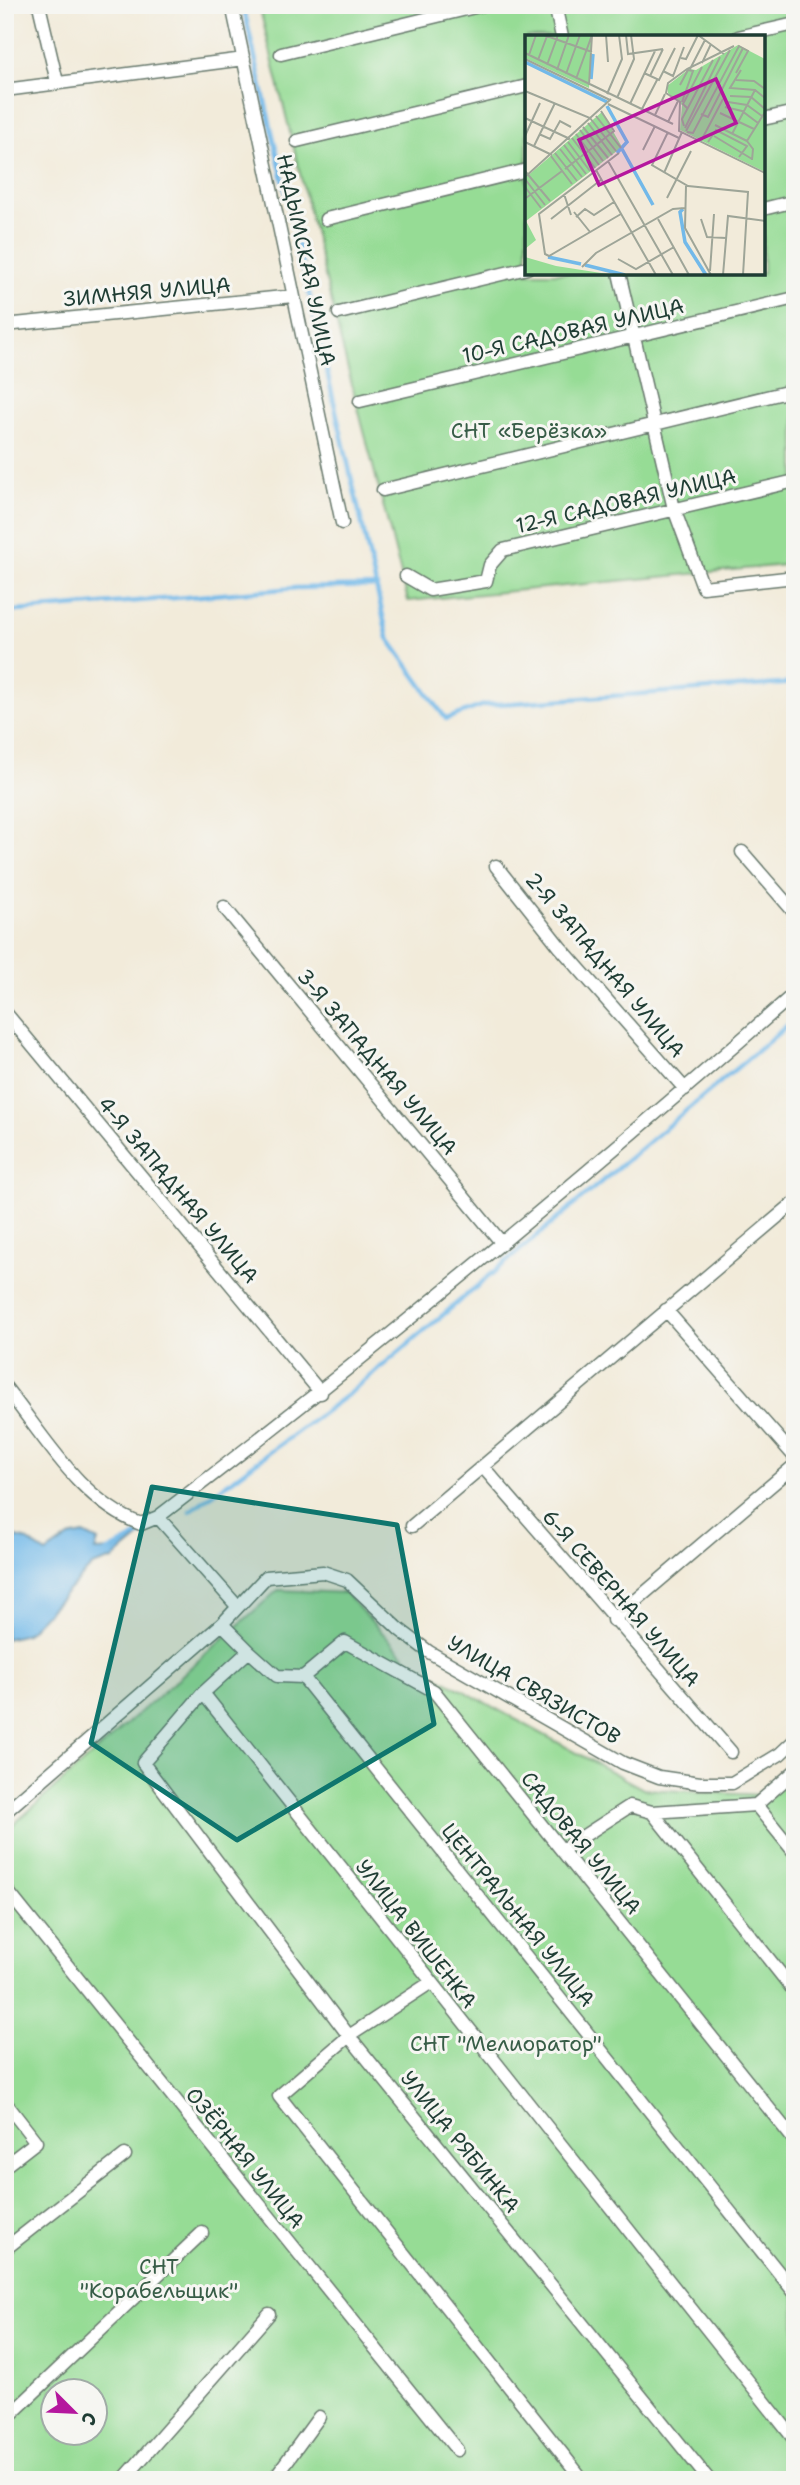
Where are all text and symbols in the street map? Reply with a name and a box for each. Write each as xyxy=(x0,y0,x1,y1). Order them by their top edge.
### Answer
inset map xyxy=(525,35,765,275)
street label: НАДЫМСКАЯ УЛИЦА xyxy=(270,151,342,369)
street label: ЗИМНЯЯ УЛИЦА xyxy=(62,271,232,313)
street label: 10-Я САДОВАЯ УЛИЦА xyxy=(459,292,687,370)
park label: СНТ «Берёзка» xyxy=(451,417,607,445)
street label: 12-Я САДОВАЯ УЛИЦА xyxy=(513,462,739,540)
street label: 2-Я ЗАПАДНАЯ УЛИЦА xyxy=(519,866,691,1064)
street label: 3-Я ЗАПАДНАЯ УЛИЦА xyxy=(291,963,463,1161)
street label: 4-Я ЗАПАДНАЯ УЛИЦА xyxy=(91,1091,265,1289)
street label: 6-Я СЕВЕРНАЯ УЛИЦА xyxy=(536,1503,706,1693)
street label: УЛИЦА СВЯЗИСТОВ xyxy=(442,1629,626,1751)
street label: САДОВАЯ УЛИЦА xyxy=(515,1766,647,1920)
street label: ЦЕНТРАЛЬНАЯ УЛИЦА xyxy=(435,1817,601,2013)
street label: УЛИЦА ВИШЕНКА xyxy=(349,1854,483,2014)
park label: СНТ "Мелиоратор" xyxy=(410,2030,602,2058)
street label: УЛИЦА РЯБИНКА xyxy=(394,2065,526,2219)
street label: ОЗЁРНАЯ УЛИЦА xyxy=(179,2082,311,2234)
park label: СНТ "Корабельщик" xyxy=(80,2253,238,2305)
north arrow xyxy=(38,2376,108,2446)
text: С xyxy=(75,2408,103,2429)

